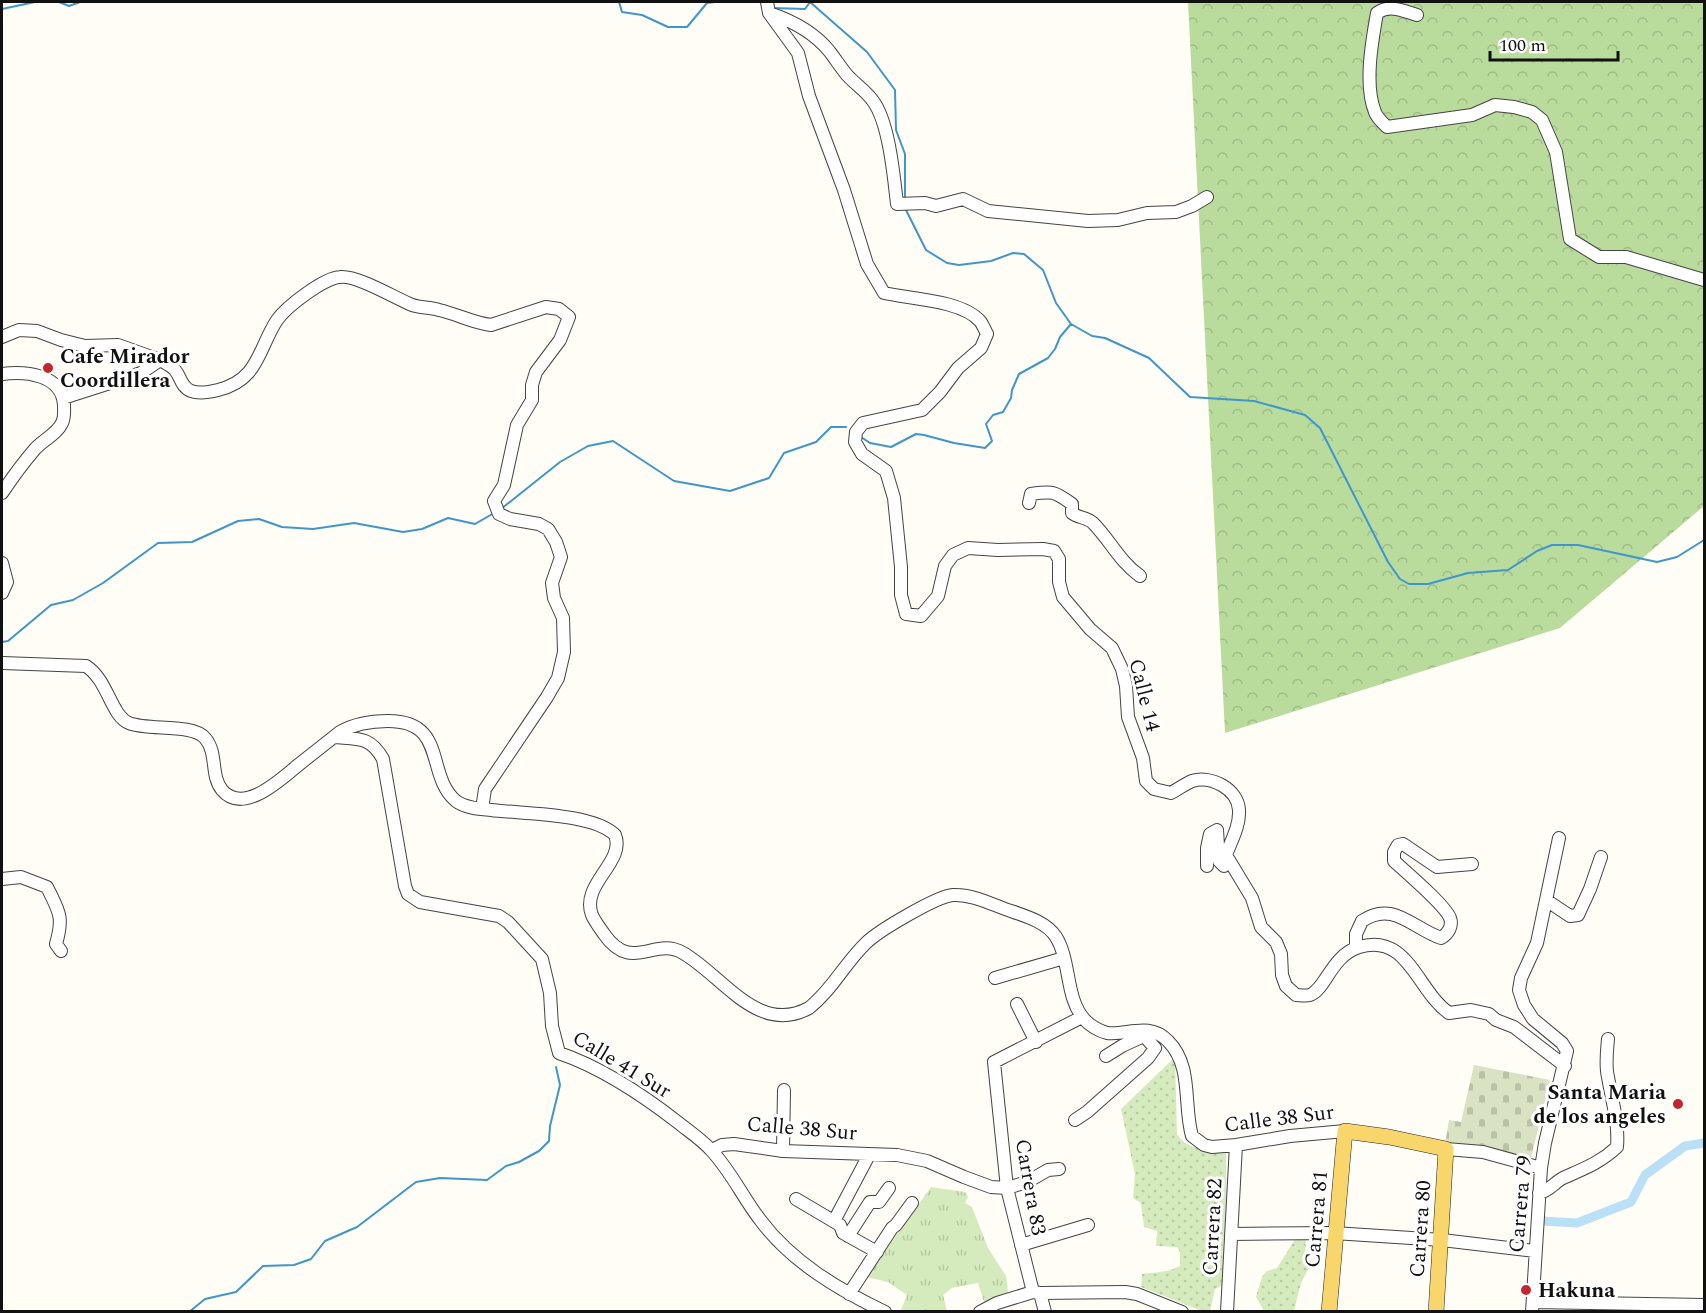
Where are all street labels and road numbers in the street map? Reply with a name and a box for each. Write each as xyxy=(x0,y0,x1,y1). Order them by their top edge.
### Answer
street label: Calle 14 xyxy=(1120,655,1169,736)
street label: Calle 41 Sur xyxy=(566,1023,677,1107)
street label: Calle 38 Sur xyxy=(1222,1096,1336,1142)
street label: Calle 38 Sur xyxy=(745,1108,858,1150)
street label: Carrera 83 xyxy=(1006,1136,1054,1238)
street label: Carrera 79 xyxy=(1501,1154,1541,1254)
street label: Carrera 81 xyxy=(1297,1169,1337,1269)
street label: Carrera 82 xyxy=(1194,1178,1232,1277)
street label: Carrera 80 xyxy=(1402,1179,1440,1279)

